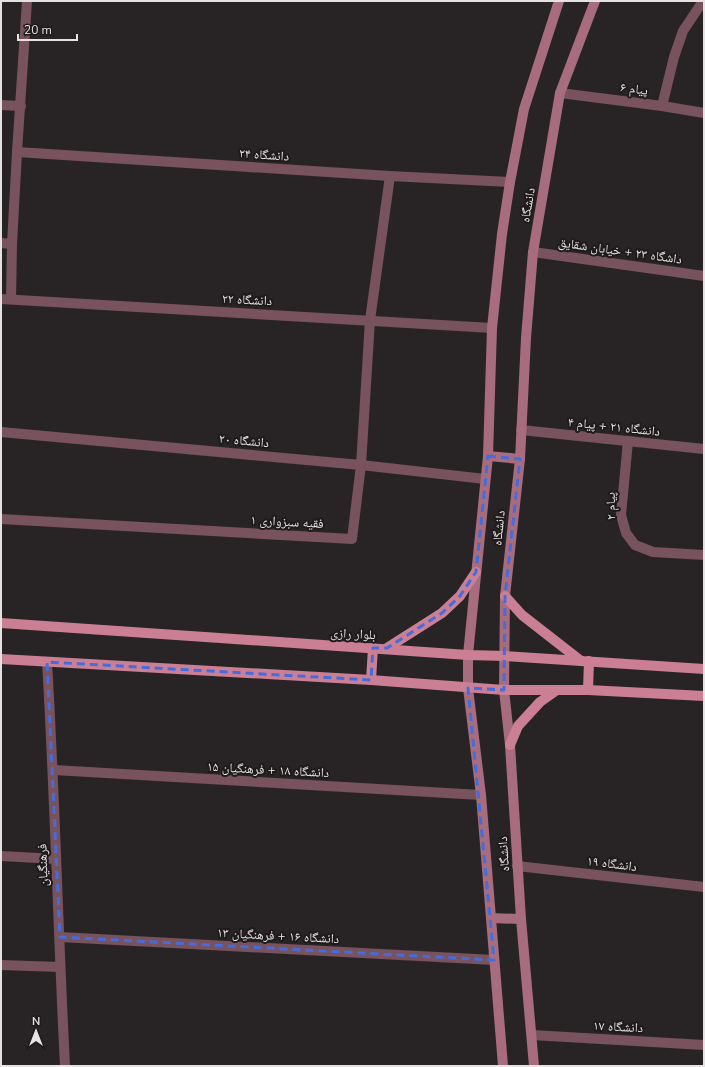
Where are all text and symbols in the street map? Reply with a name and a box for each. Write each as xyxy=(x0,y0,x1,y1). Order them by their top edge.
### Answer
scale bar xyxy=(18,16,77,42)
text: 20 m xyxy=(24,22,52,38)
street label: پیام ۶ xyxy=(619,78,649,100)
street label: دانشگاه ۲۴ xyxy=(238,144,290,166)
street label: دانشگاه xyxy=(516,186,540,224)
street label: داشگاه ۲۳ + خیابان شقایق xyxy=(557,233,683,269)
street label: دانشگاه ۲۲ xyxy=(221,290,273,310)
street label: دانشگاه ۲۱ + پیام ۴ xyxy=(567,413,661,441)
street label: دانشگاه ۲۰ xyxy=(218,430,270,452)
street label: پیام ۲ xyxy=(602,492,620,520)
street label: دانشگاه xyxy=(488,510,510,546)
street label: فقیه سبزواری ۱ xyxy=(250,511,324,533)
street label: بلوار رازی xyxy=(330,624,376,644)
street label: دانشگاه ۱۸ + فرهنگیان ۱۵ xyxy=(206,758,330,782)
street label: دانشگاه xyxy=(494,836,514,872)
street label: فرهنگیان xyxy=(33,843,53,887)
street label: دانشگاه ۱۹ xyxy=(586,852,638,876)
street label: دانشگاه ۱۶ + فرهنگیان ۱۳ xyxy=(216,924,340,948)
north arrow xyxy=(16,1011,56,1051)
text: N xyxy=(32,1014,40,1029)
street label: دانشگاه ۱۷ xyxy=(592,1017,644,1037)

